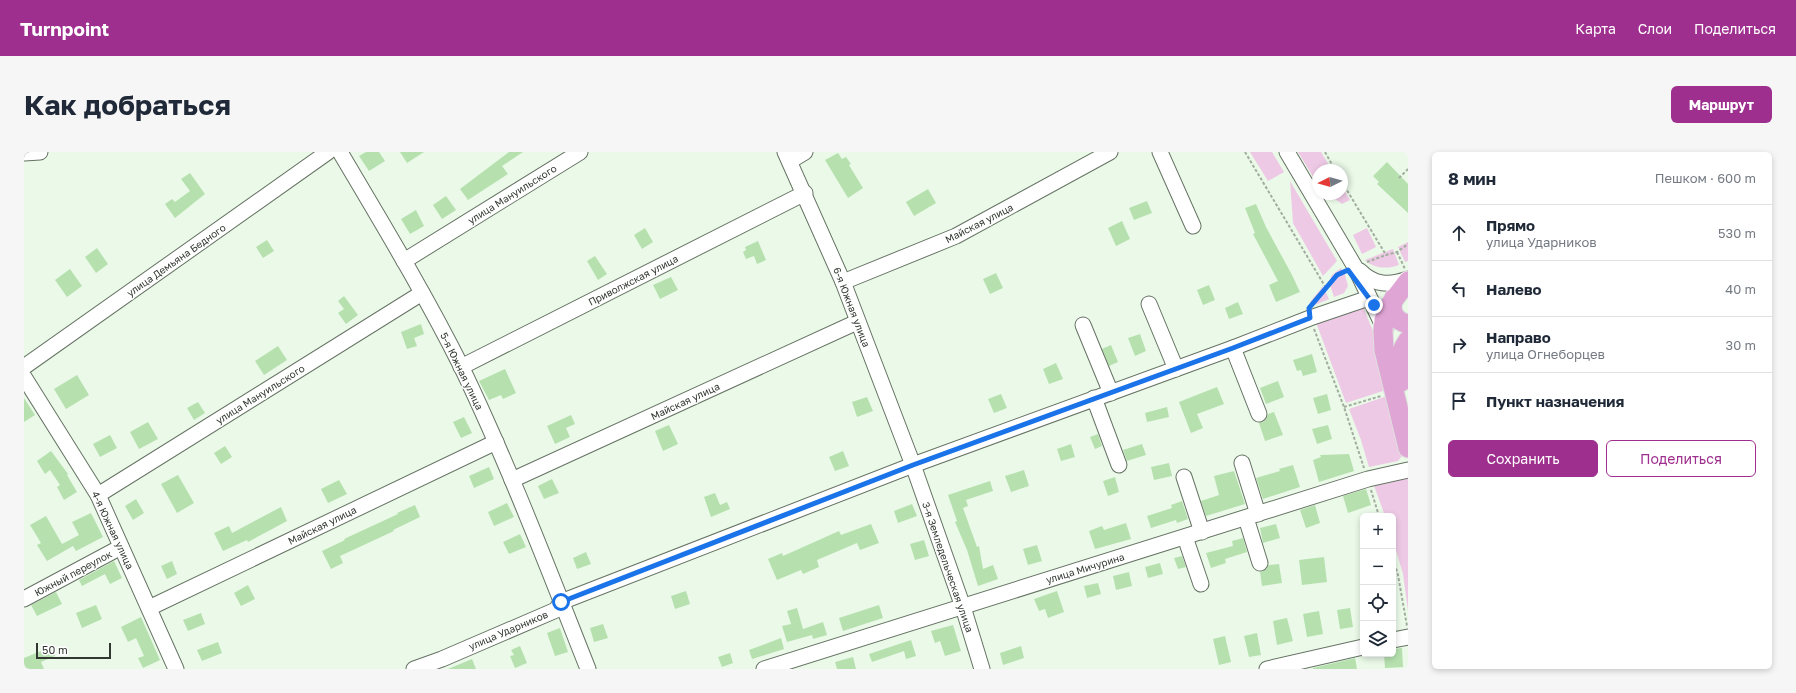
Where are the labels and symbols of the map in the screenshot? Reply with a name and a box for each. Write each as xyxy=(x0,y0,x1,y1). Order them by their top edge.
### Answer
street label: улица Мануильского xyxy=(465,162,559,226)
north arrow xyxy=(1312,164,1348,200)
street label: Майская улица xyxy=(943,201,1015,245)
street label: улица Демьяна Бедного xyxy=(124,221,228,299)
street label: Приволжская улица xyxy=(586,252,680,308)
street label: 6-я Южная улица xyxy=(831,265,873,349)
route end xyxy=(1365,296,1383,314)
street label: 5-я Южная улица xyxy=(438,330,486,412)
street label: улица Мануильского xyxy=(213,362,307,426)
street label: Майская улица xyxy=(649,380,721,422)
street label: 4-я Южная улица xyxy=(90,489,136,571)
street label: 3-я Земледельческая улица xyxy=(920,500,976,634)
street label: Майская улица xyxy=(286,503,358,547)
street label: Южный переулок xyxy=(32,547,114,598)
street label: улица Мичурина xyxy=(1044,550,1126,586)
route start xyxy=(552,593,570,611)
street label: улица Ударников xyxy=(467,608,550,652)
scale bar xyxy=(36,641,111,660)

